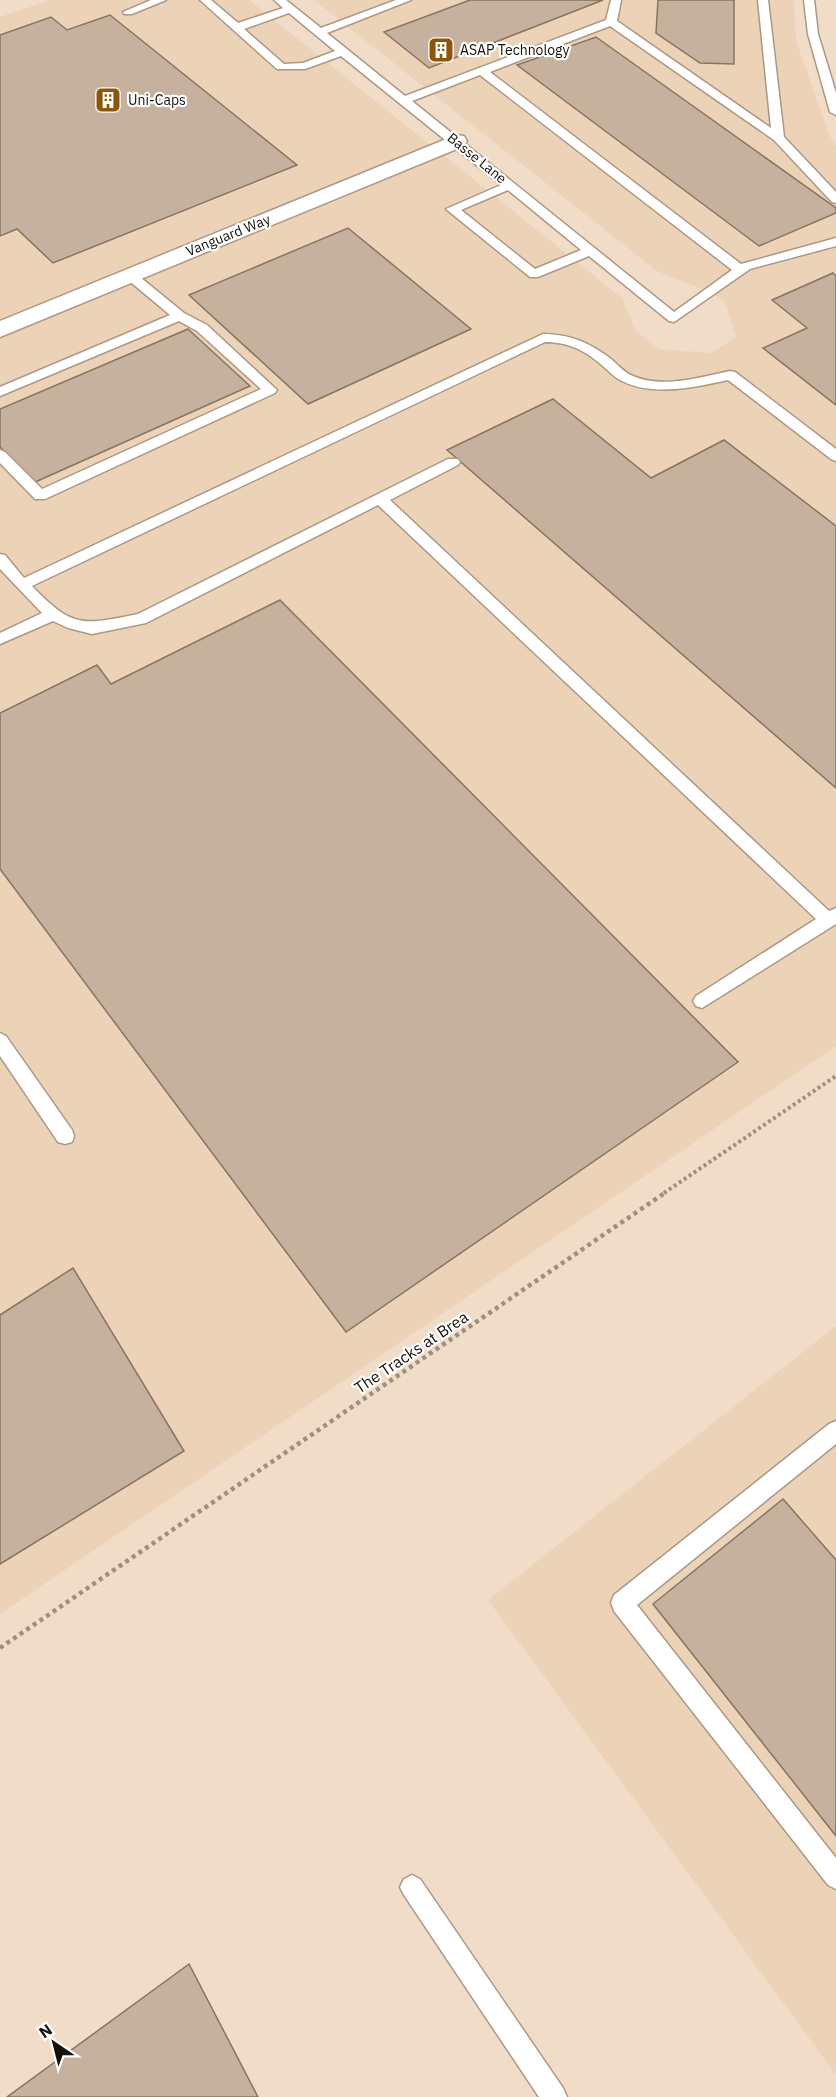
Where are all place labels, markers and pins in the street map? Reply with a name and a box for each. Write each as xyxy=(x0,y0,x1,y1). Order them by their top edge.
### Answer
building icon: ASAP Technology xyxy=(426,35,456,65)
place label: ASAP Technology xyxy=(460,41,570,59)
building icon: Uni-Caps xyxy=(93,85,123,115)
place label: Uni-Caps xyxy=(128,91,186,109)

